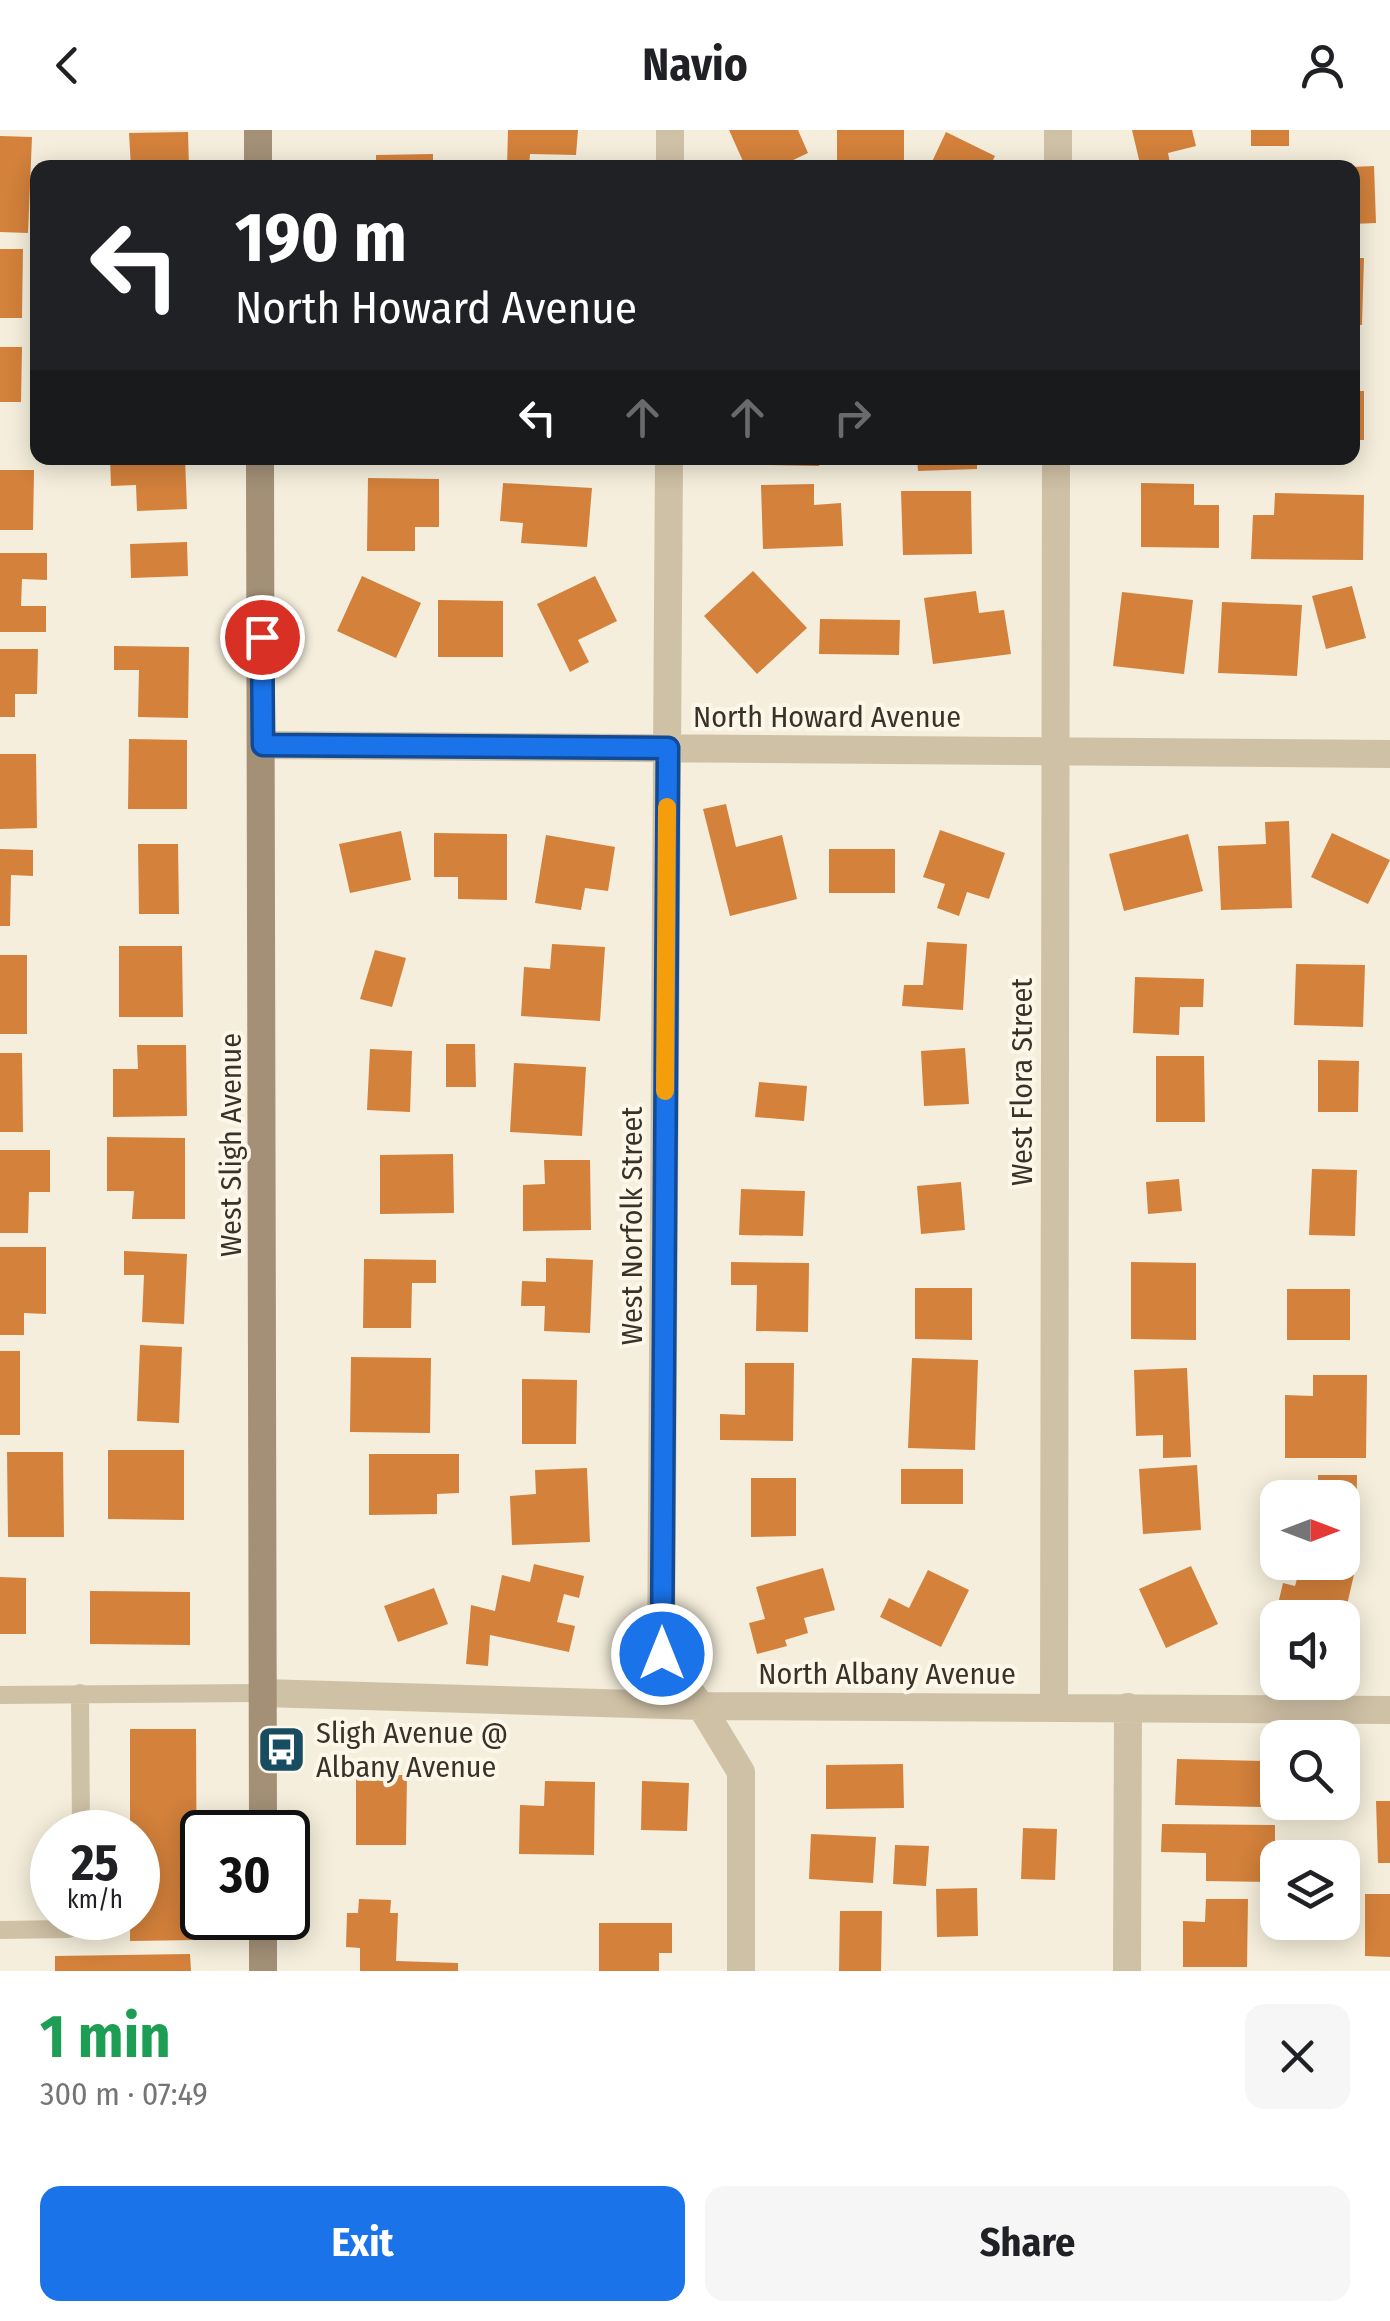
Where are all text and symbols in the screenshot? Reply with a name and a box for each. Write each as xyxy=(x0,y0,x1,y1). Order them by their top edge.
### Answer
icon: back xyxy=(40,38,95,93)
text: Navio xyxy=(642,38,748,92)
icon: person xyxy=(1295,38,1350,93)
text: 190 m xyxy=(235,196,407,280)
icon: left xyxy=(70,200,200,330)
text: North Howard Avenue xyxy=(235,281,637,335)
icon: left xyxy=(510,390,565,445)
icon: ahead xyxy=(615,390,670,445)
icon: ahead xyxy=(720,390,775,445)
icon: right xyxy=(825,390,880,445)
pin xyxy=(220,595,305,680)
icon: arrive xyxy=(235,610,290,665)
street label: North Howard Avenue xyxy=(693,699,961,735)
street label: West Flora Street xyxy=(1004,978,1040,1186)
street label: West Sligh Avenue xyxy=(213,1033,249,1257)
street label: West Norfolk Street xyxy=(614,1107,650,1345)
north arrow xyxy=(1260,1480,1360,1580)
map controls xyxy=(1260,1480,1360,1940)
button: sound xyxy=(1260,1600,1360,1700)
position arrow xyxy=(610,1602,714,1706)
street label: North Albany Avenue xyxy=(758,1656,1016,1692)
place label: Sligh Avenue @ Albany Avenue xyxy=(316,1715,508,1785)
button: search xyxy=(1260,1720,1360,1820)
bus stop icon: Sligh Avenue @ Albany Avenue xyxy=(255,1724,307,1776)
speed limit sign: 30 xyxy=(180,1810,310,1940)
text: 25 xyxy=(71,1833,119,1893)
button: layers xyxy=(1260,1840,1360,1940)
text: km/h xyxy=(67,1885,123,1915)
text: 1 min xyxy=(40,2001,171,2073)
button: close xyxy=(1245,2004,1350,2109)
text: 300 m · 07:49 xyxy=(40,2075,208,2113)
button: Exit xyxy=(40,2186,685,2301)
button: Share xyxy=(705,2186,1350,2301)

